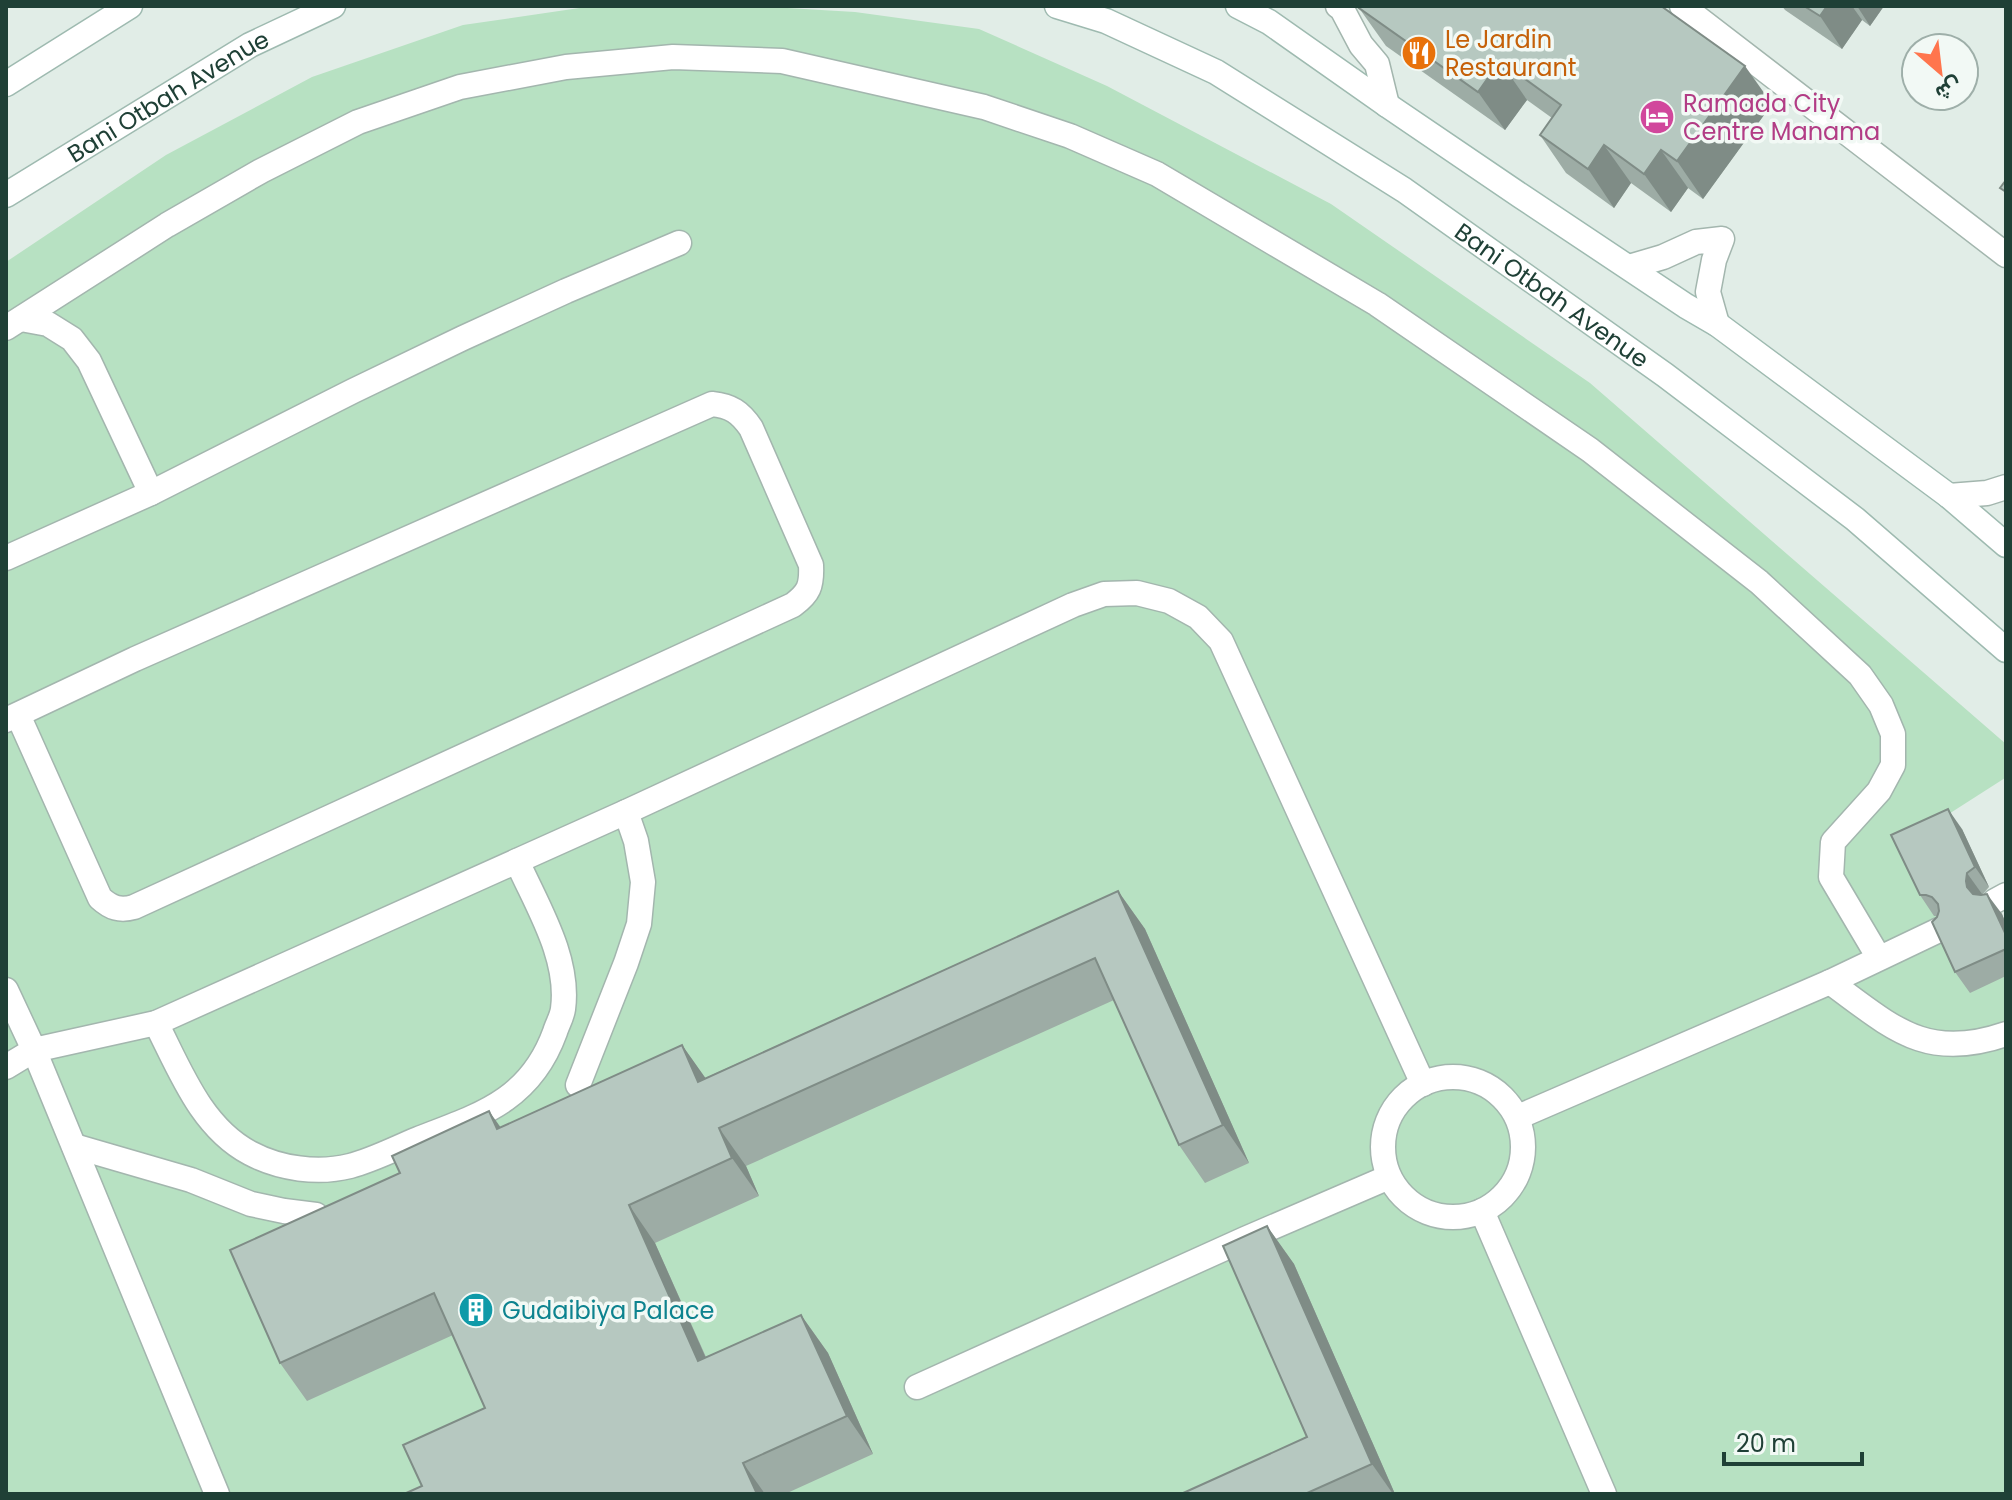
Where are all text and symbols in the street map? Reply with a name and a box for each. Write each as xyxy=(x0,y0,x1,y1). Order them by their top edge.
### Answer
street label: Bani Otbah Avenue xyxy=(61,22,274,170)
place label: Le Jardin Restaurant xyxy=(1445,23,1577,84)
north arrow xyxy=(1900,32,1980,112)
restaurant icon: Le Jardin Restaurant xyxy=(1400,34,1438,72)
text: ش xyxy=(1930,69,1968,109)
place label: Ramada City Centre Manama xyxy=(1683,87,1880,148)
hotel icon: Ramada City Centre Manama xyxy=(1638,98,1676,136)
street label: Bani Otbah Avenue xyxy=(1448,215,1656,375)
building icon: Gudaibiya Palace xyxy=(457,1291,495,1329)
place label: Gudaibiya Palace xyxy=(502,1294,714,1327)
scale bar xyxy=(1724,1416,1862,1466)
text: 20 m xyxy=(1736,1427,1796,1460)

